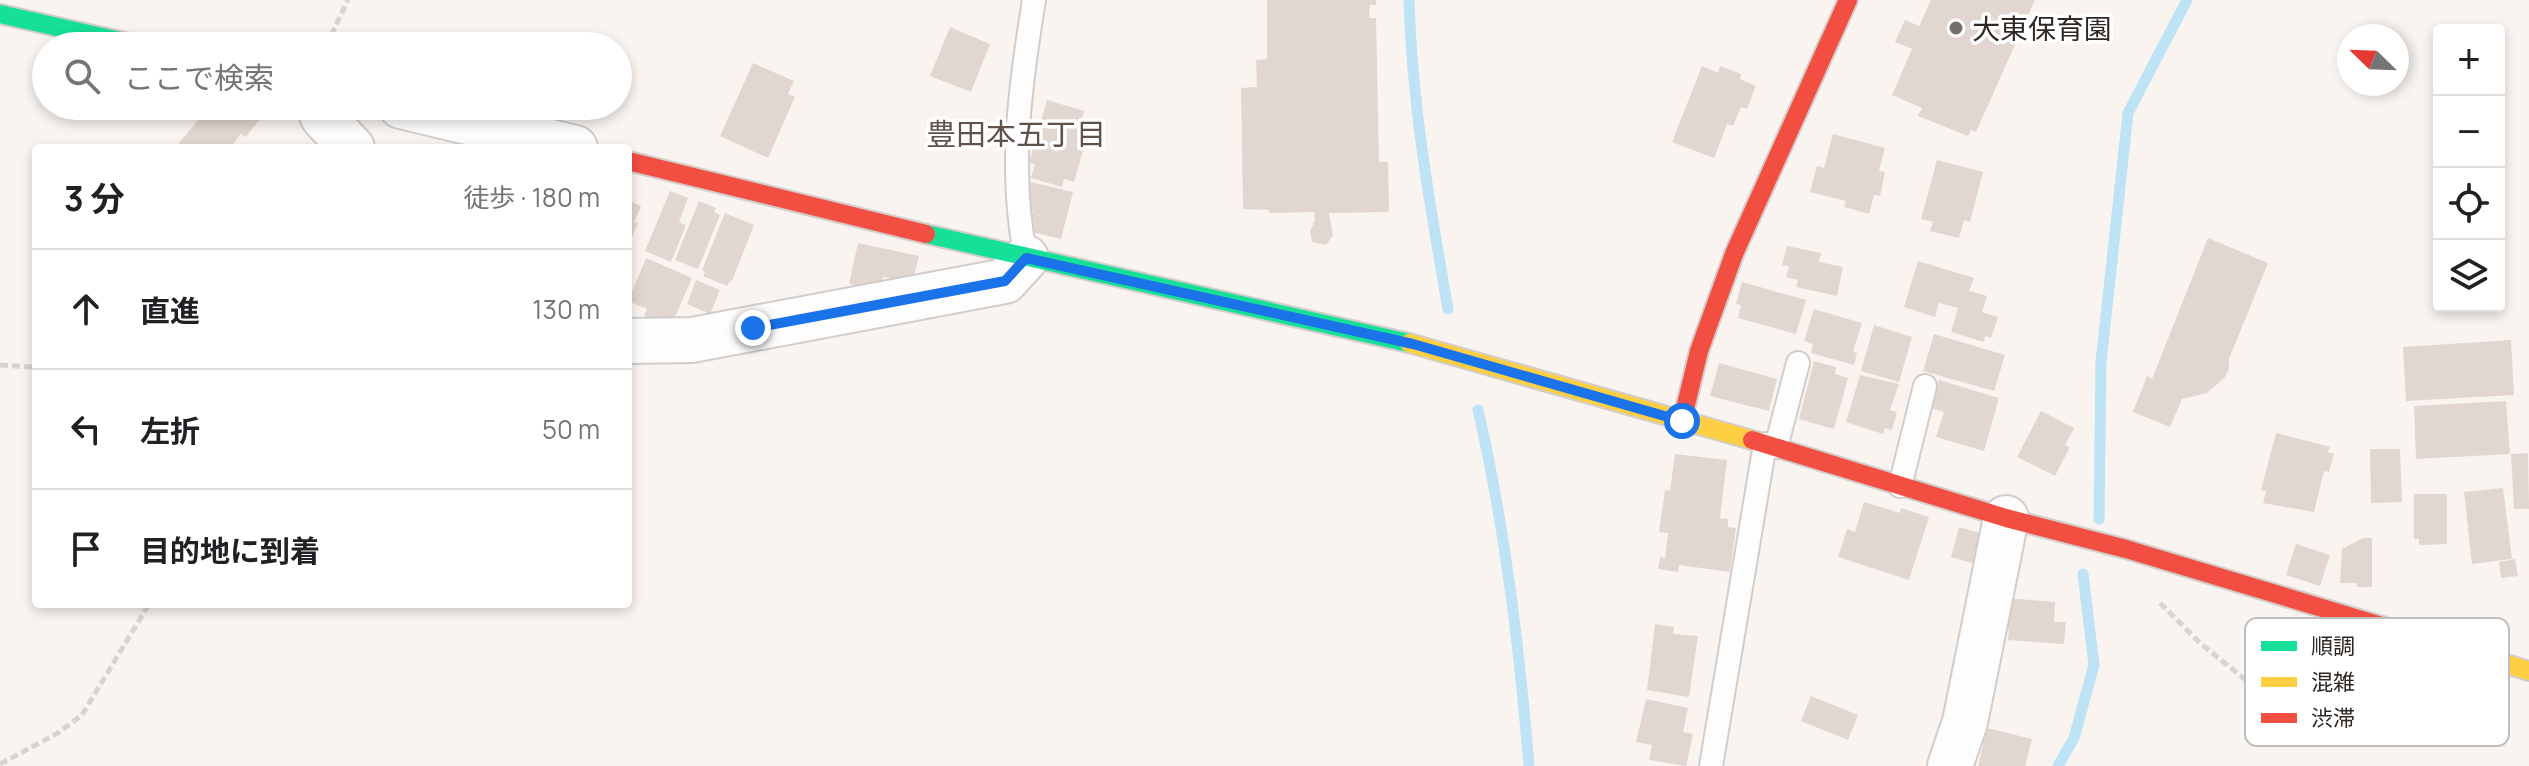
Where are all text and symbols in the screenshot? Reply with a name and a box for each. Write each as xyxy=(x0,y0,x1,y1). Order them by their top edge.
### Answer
place label: 大東保育園 xyxy=(1972,9,2112,47)
marker: 大東保育園 xyxy=(1947,19,1965,37)
north arrow xyxy=(2337,24,2409,96)
map controls xyxy=(2433,24,2505,312)
button: + xyxy=(2433,24,2505,96)
search box xyxy=(32,32,632,120)
icon: search xyxy=(60,54,104,98)
text: ここで検索 xyxy=(124,57,274,98)
button: − xyxy=(2433,96,2505,168)
district label: 豊田本五丁目 xyxy=(926,113,1106,154)
button: locate xyxy=(2433,168,2505,240)
text: 3 分 xyxy=(64,175,125,221)
text: 徒歩 · 180 m xyxy=(463,179,600,215)
button: layers xyxy=(2433,240,2505,312)
icon: ahead xyxy=(64,287,108,331)
text: 直進 xyxy=(140,290,200,331)
text: 130 m xyxy=(532,291,600,327)
route end xyxy=(735,310,771,346)
route start xyxy=(1664,403,1700,439)
icon: left xyxy=(64,407,108,451)
text: 左折 xyxy=(140,410,200,451)
text: 50 m xyxy=(542,411,600,447)
icon: arrive xyxy=(64,527,108,571)
text: 目的地に到着 xyxy=(140,530,320,571)
legend xyxy=(2245,618,2509,746)
text: 順調 xyxy=(2311,631,2355,661)
text: 混雑 xyxy=(2311,667,2355,697)
text: 渋滞 xyxy=(2311,703,2355,733)

